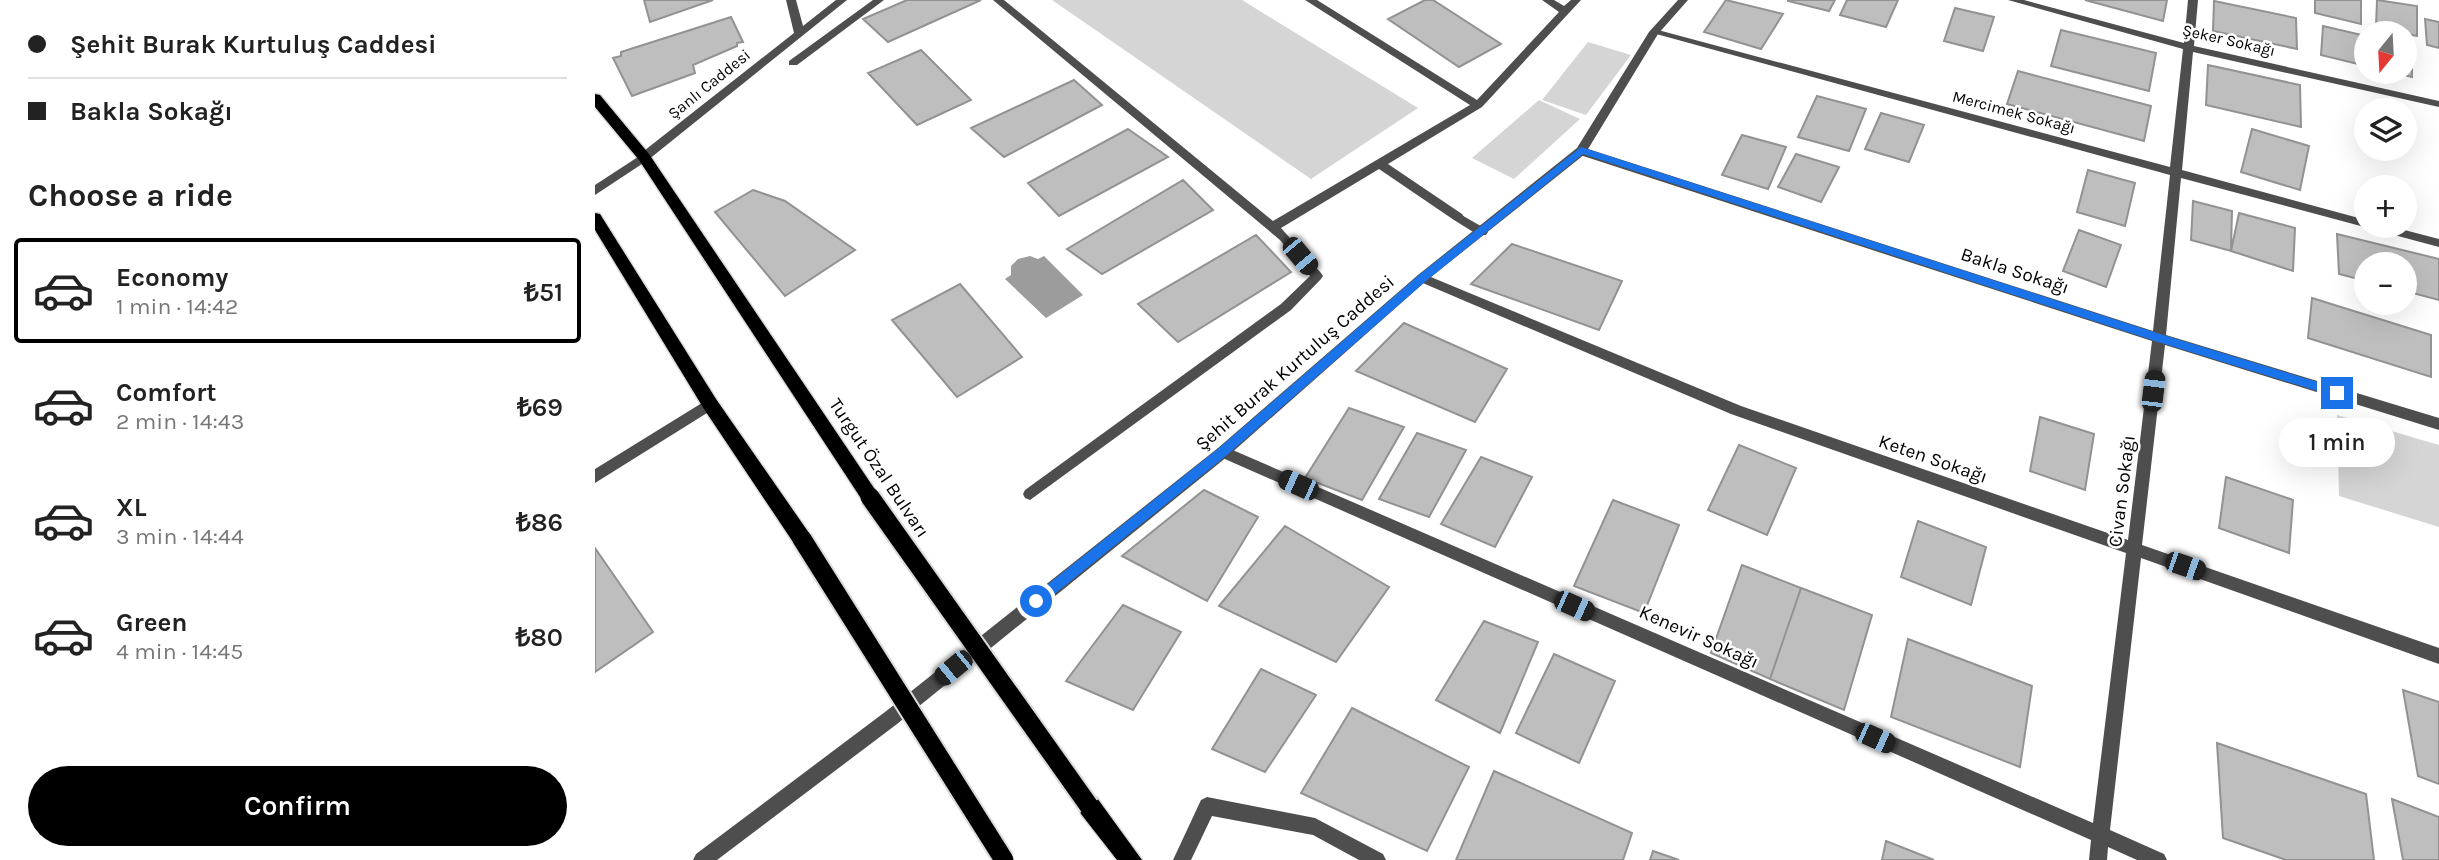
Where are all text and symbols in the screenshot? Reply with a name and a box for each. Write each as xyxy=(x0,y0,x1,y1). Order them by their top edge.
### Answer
street label: Şeker Sokağı xyxy=(2181,20,2277,60)
north arrow xyxy=(2354,21,2417,84)
map controls xyxy=(2354,21,2417,315)
text: Şehit Burak Kurtuluş Caddesi xyxy=(70,29,437,60)
street label: Şanlı Caddesi xyxy=(664,45,754,123)
street label: Mercimek Sokağı xyxy=(1950,86,2078,138)
text: Bakla Sokağı xyxy=(70,96,233,127)
button: layers xyxy=(2354,98,2417,161)
button: + xyxy=(2354,175,2417,238)
text: Choose a ride xyxy=(28,177,233,214)
car xyxy=(1279,233,1322,279)
street label: Bakla Sokağı xyxy=(1958,243,2072,299)
button: − xyxy=(2354,252,2417,315)
icon: car xyxy=(32,259,95,322)
text: Economy xyxy=(116,262,228,293)
street label: Şehit Burak Kurtuluş Caddesi xyxy=(1191,271,1399,455)
text: ₺51 xyxy=(524,277,563,308)
text: 1 min · 14:42 xyxy=(116,293,238,320)
car xyxy=(2141,369,2166,413)
icon: car xyxy=(32,374,95,437)
text: Comfort xyxy=(116,377,217,408)
route end xyxy=(2321,377,2353,409)
text: ₺69 xyxy=(517,392,563,423)
street label: Turgut Özal Bulvarı xyxy=(824,394,934,542)
text: 2 min · 14:43 xyxy=(116,408,244,435)
callout: 1 min xyxy=(2279,418,2395,466)
text: 1 min xyxy=(2308,429,2366,456)
street label: Keten Sokağı xyxy=(1876,430,1990,488)
street label: Civan Sokağı xyxy=(2104,434,2140,548)
car xyxy=(1275,467,1322,503)
icon: car xyxy=(32,489,95,552)
text: XL xyxy=(116,492,147,523)
text: ₺86 xyxy=(516,507,563,538)
text: 3 min · 14:44 xyxy=(116,523,244,550)
car xyxy=(2162,549,2209,583)
route start xyxy=(1020,585,1052,617)
car xyxy=(1551,588,1598,624)
street label: Kenevir Sokağı xyxy=(1636,601,1762,673)
icon: car xyxy=(32,604,95,667)
text: Green xyxy=(116,607,188,638)
text: ₺80 xyxy=(515,622,563,653)
text: 4 min · 14:45 xyxy=(116,638,243,665)
car xyxy=(931,647,976,689)
car xyxy=(1852,720,1899,756)
button: Confirm xyxy=(28,766,567,846)

